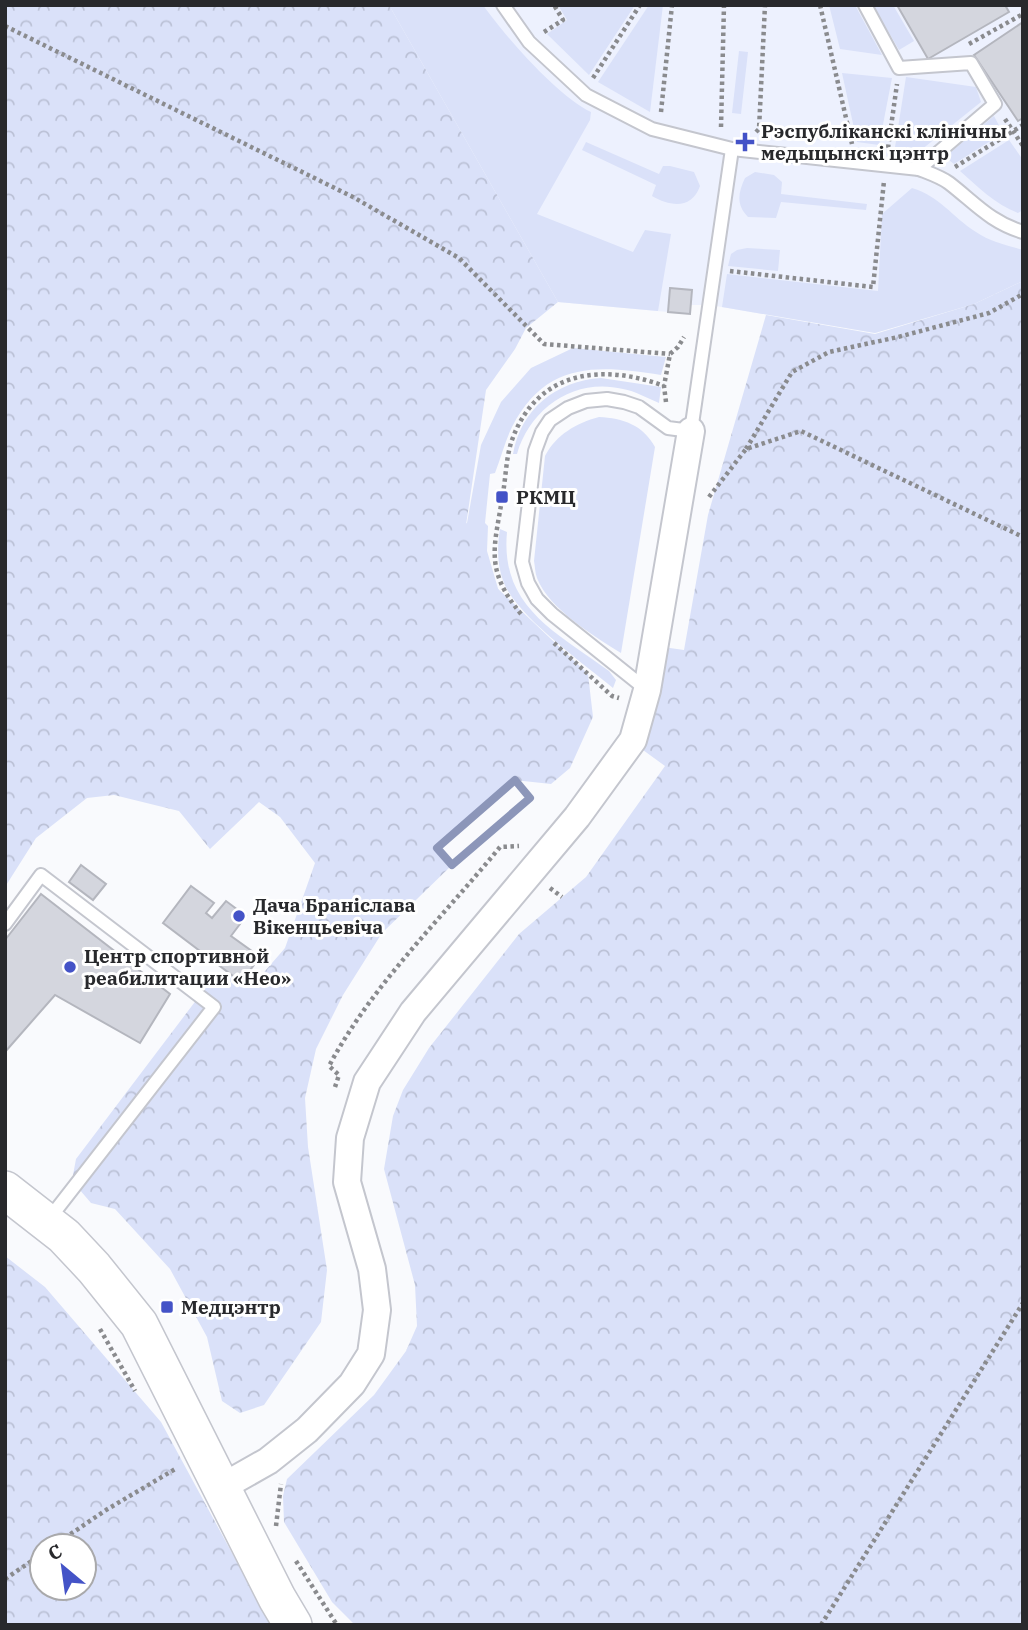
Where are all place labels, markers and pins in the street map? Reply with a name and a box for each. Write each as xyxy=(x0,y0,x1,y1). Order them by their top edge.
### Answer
place label: Рэспубліканскі клінічны медыцынскі цэнтр xyxy=(761,119,1007,165)
marker: Рэспубліканскі клінічны медыцынскі цэнтр xyxy=(735,132,755,152)
place label: РКМЦ xyxy=(516,485,575,509)
marker: РКМЦ xyxy=(494,489,510,505)
place label: Дача Браніслава Вікенцьевіча xyxy=(253,893,416,939)
marker: Дача Браніслава Вікенцьевіча xyxy=(231,908,247,924)
place label: Центр спортивной реабилитации «Нео» xyxy=(84,944,291,990)
marker: Центр спортивной реабилитации «Нео» xyxy=(62,959,78,975)
place label: Медцэнтр xyxy=(181,1295,281,1319)
marker: Медцэнтр xyxy=(159,1299,175,1315)

